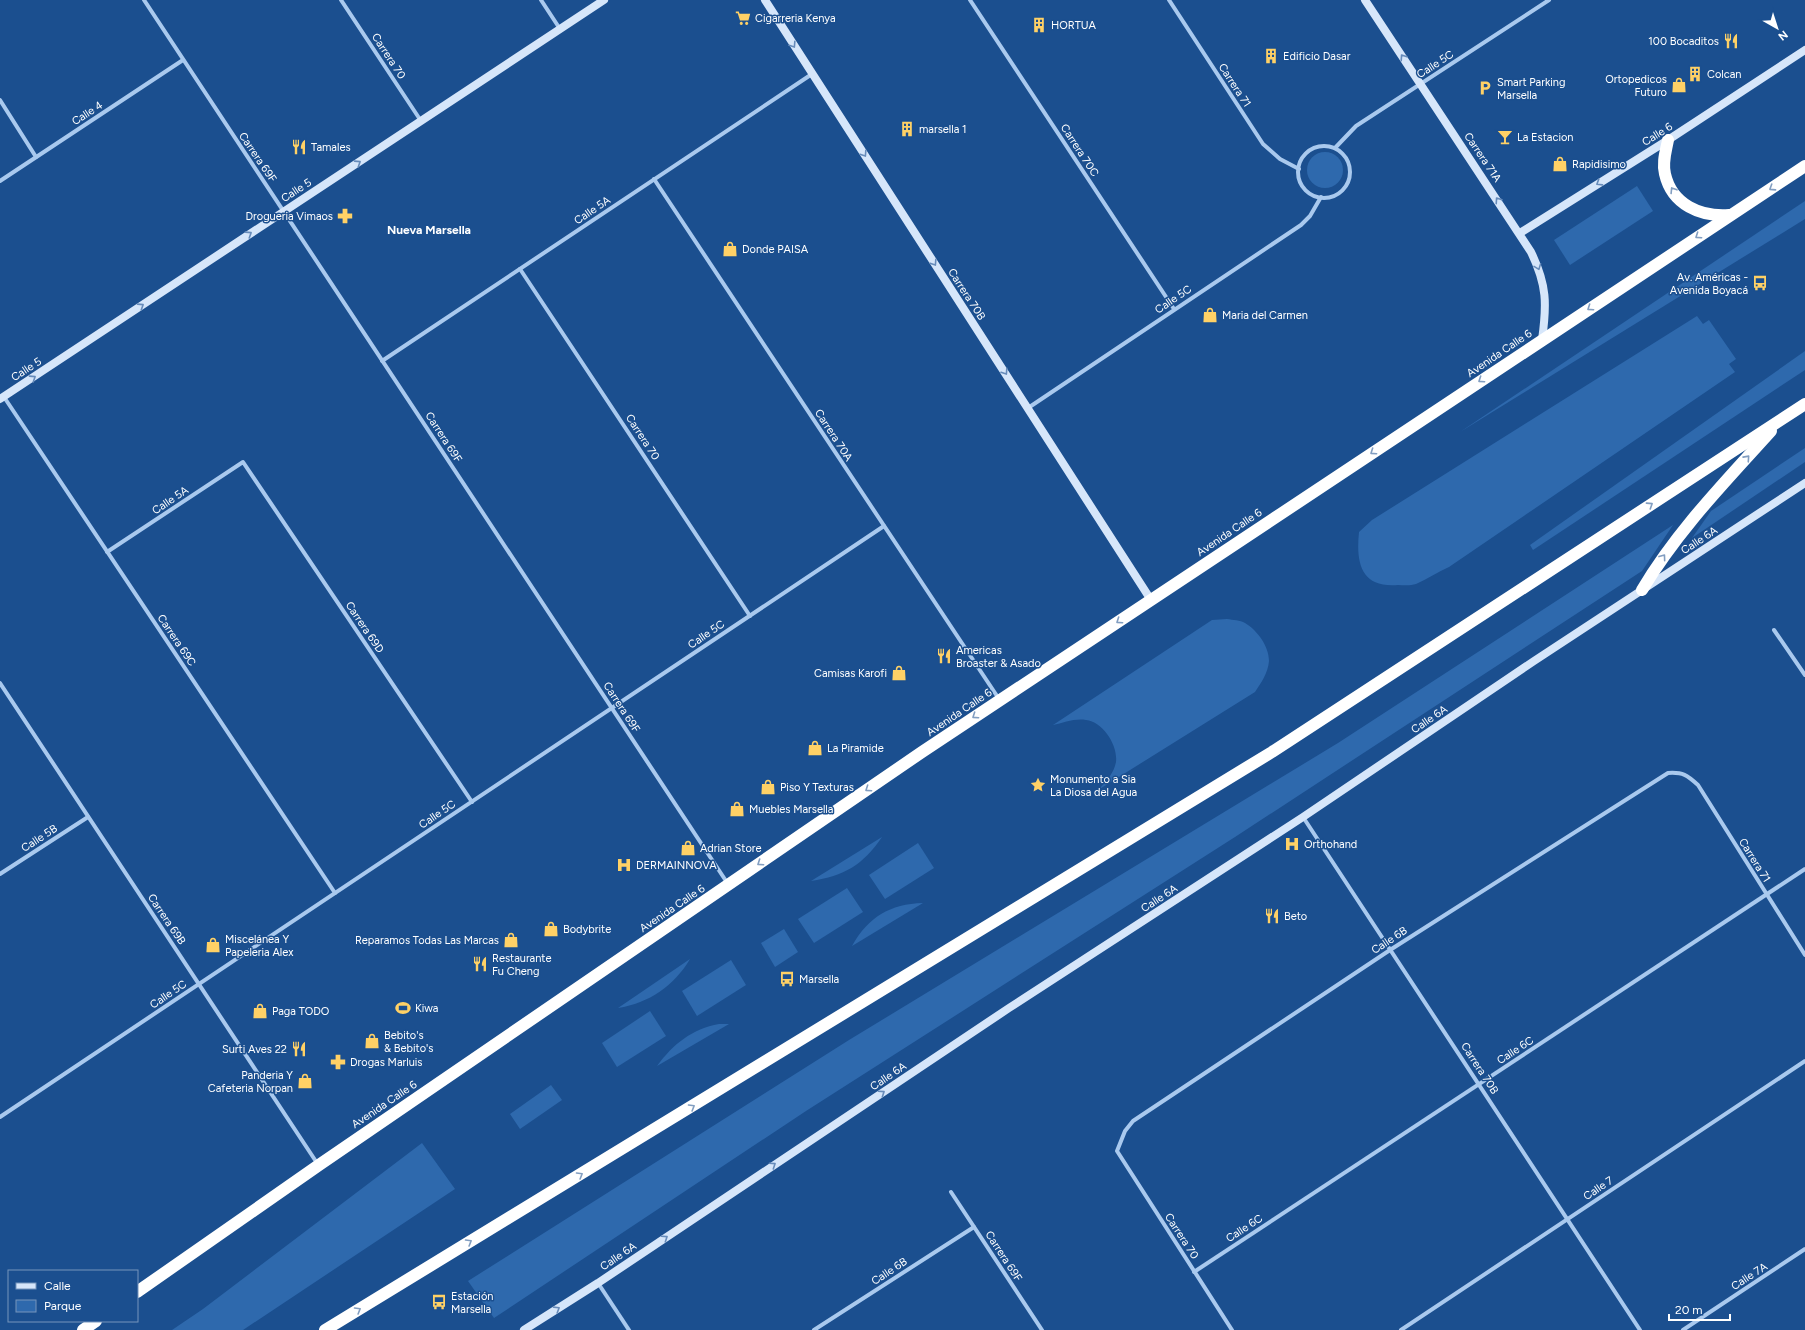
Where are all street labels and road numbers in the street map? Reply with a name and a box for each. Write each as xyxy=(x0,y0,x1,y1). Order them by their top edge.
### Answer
street label: Carrera 70 xyxy=(369,31,408,82)
street label: Calle 5C xyxy=(1414,48,1456,81)
street label: Carrera 71 xyxy=(1216,61,1254,110)
street label: Calle 4 xyxy=(70,99,105,128)
street label: Calle 6 xyxy=(1640,120,1675,149)
street label: Carrera 70C xyxy=(1058,122,1101,179)
street label: Carrera 69F xyxy=(236,130,279,185)
street label: Carrera 71A xyxy=(1461,130,1504,185)
street label: Calle 5 xyxy=(279,176,314,205)
street label: Calle 5A xyxy=(572,193,613,227)
street label: Carrera 70B xyxy=(945,266,988,323)
street label: Calle 5C xyxy=(1152,282,1194,316)
street label: Avenida Calle 6 xyxy=(1464,327,1534,380)
street label: Calle 5 xyxy=(9,355,44,384)
street label: Carrera 70A xyxy=(812,407,856,464)
street label: Carrera 69F xyxy=(422,410,465,465)
street label: Carrera 70 xyxy=(623,412,662,463)
street label: Calle 5A xyxy=(150,483,191,517)
street label: Avenida Calle 6 xyxy=(1194,506,1264,559)
street label: Calle 6A xyxy=(1679,524,1720,557)
street label: Carrera 69D xyxy=(343,599,387,656)
street label: Carrera 69C xyxy=(155,612,199,669)
street label: Calle 5C xyxy=(685,617,727,651)
street label: Carrera 69F xyxy=(600,680,643,735)
street label: Avenida Calle 6 xyxy=(924,686,994,739)
street label: Calle 6A xyxy=(1409,702,1450,736)
street label: Calle 5C xyxy=(416,797,458,831)
street label: Calle 5B xyxy=(19,822,60,855)
street label: Carrera 71 xyxy=(1736,836,1773,885)
street label: Avenida Calle 6 xyxy=(637,882,707,935)
street label: Calle 6A xyxy=(1139,882,1180,915)
street label: Carrera 69B xyxy=(145,892,188,947)
street label: Calle 6B xyxy=(1369,924,1410,957)
street label: Calle 5C xyxy=(147,977,189,1011)
street label: Calle 6C xyxy=(1494,1034,1536,1067)
street label: Carrera 70B xyxy=(1458,1040,1501,1097)
street label: Calle 6A xyxy=(868,1059,909,1093)
street label: Avenida Calle 6 xyxy=(349,1078,419,1131)
street label: Calle 7 xyxy=(1581,1174,1616,1203)
street label: Carrera 70 xyxy=(1162,1211,1201,1262)
street label: Calle 6C xyxy=(1223,1212,1265,1245)
street label: Carrera 69F xyxy=(982,1229,1025,1284)
street label: Calle 6A xyxy=(598,1239,639,1273)
street label: Calle 6B xyxy=(869,1255,910,1288)
street label: Calle 7A xyxy=(1729,1260,1770,1293)

